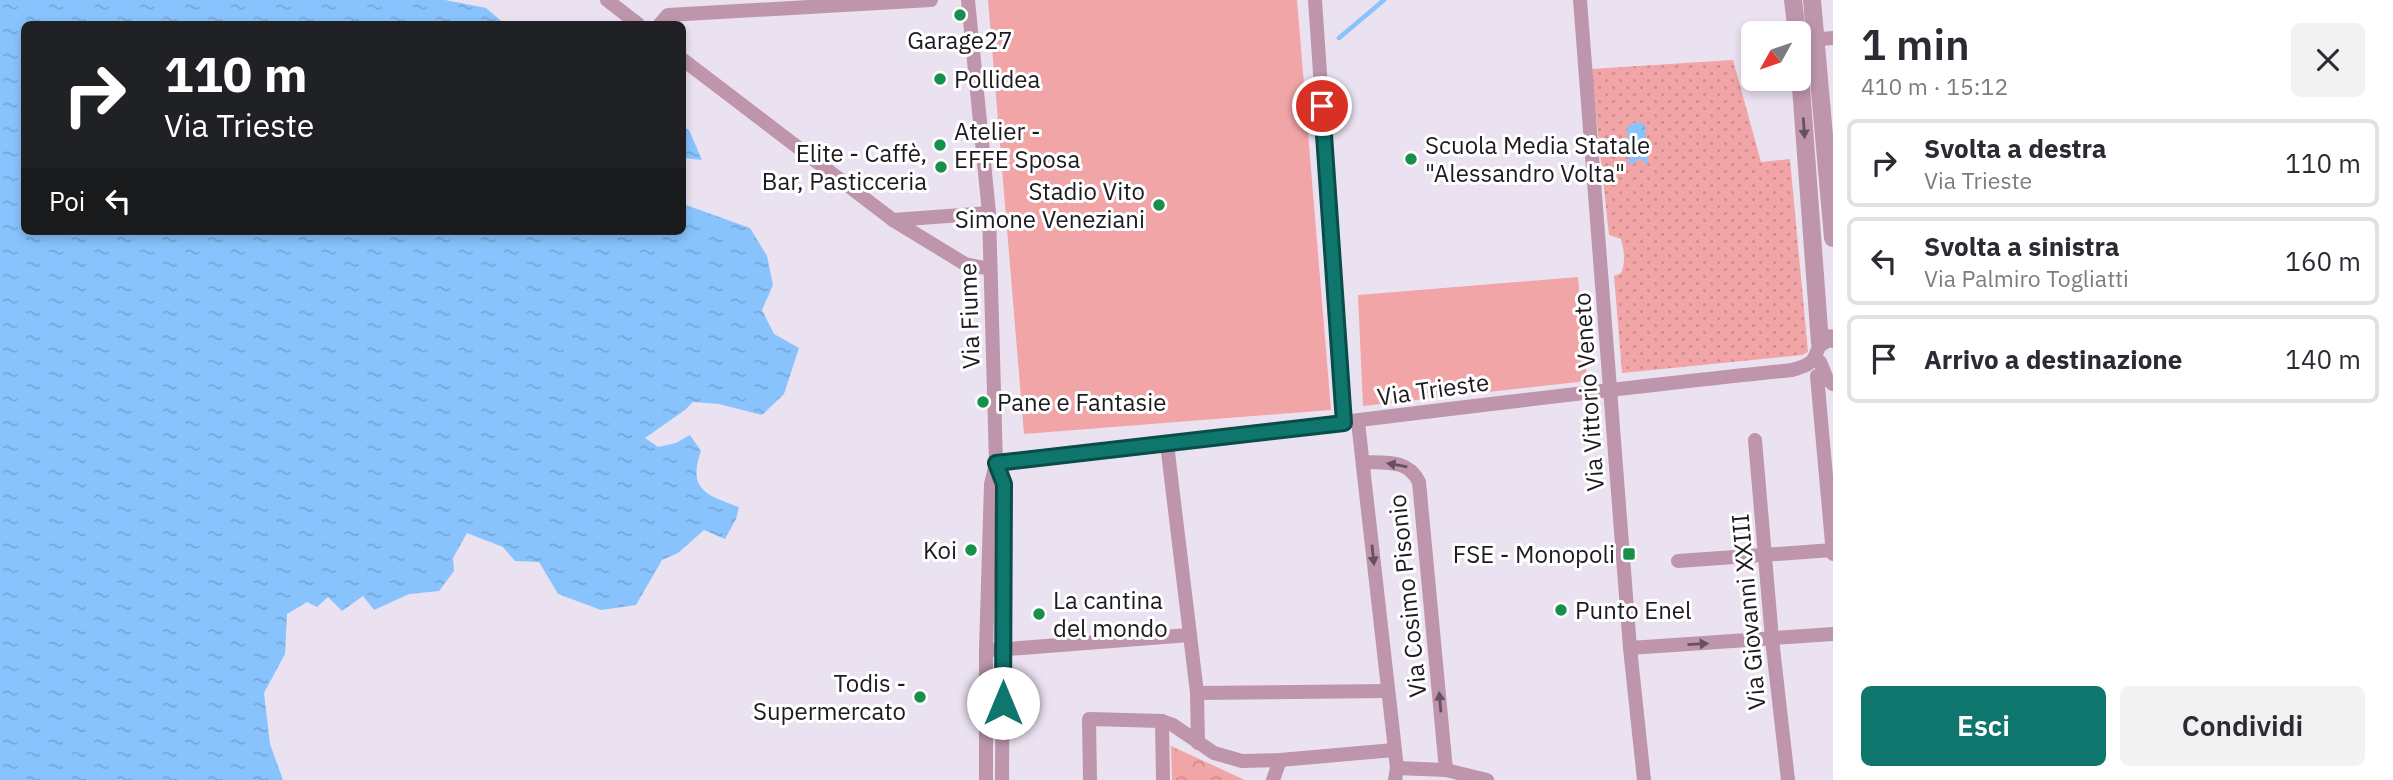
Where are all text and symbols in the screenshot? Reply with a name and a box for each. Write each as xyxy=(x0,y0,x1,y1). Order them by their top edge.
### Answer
marker: Garage27 xyxy=(952,7,968,23)
text: 1 min xyxy=(1861,17,1970,72)
north arrow xyxy=(1741,21,1811,91)
map controls xyxy=(1741,21,1811,91)
button: close xyxy=(2291,23,2365,97)
place label: Garage27 xyxy=(907,24,1013,56)
text: 110 m xyxy=(164,42,308,105)
icon: right xyxy=(49,49,140,140)
place label: Pollidea xyxy=(954,63,1041,95)
marker: Pollidea xyxy=(932,71,948,87)
text: 410 m · 15:12 xyxy=(1861,71,2008,101)
pin xyxy=(1292,76,1352,136)
icon: arrive xyxy=(1303,87,1341,125)
text: Via Trieste xyxy=(164,104,314,146)
place label: Atelier - EFFE Sposa xyxy=(954,115,1080,175)
one-way arrow xyxy=(1799,117,1810,139)
place label: Scuola Media Statale "Alessandro Volta" xyxy=(1425,129,1650,189)
text: Svolta a destra xyxy=(1924,131,2106,165)
place label: Elite - Caffè, Bar, Pasticceria xyxy=(762,137,927,197)
marker: Atelier - EFFE Sposa xyxy=(932,137,948,153)
icon: right xyxy=(1865,144,1903,182)
text: 110 m xyxy=(2285,146,2361,180)
marker: Scuola Media Statale "Alessandro Volta" xyxy=(1403,151,1419,167)
marker: Elite - Caffè, Bar, Pasticceria xyxy=(933,159,949,175)
text: Via Trieste xyxy=(1924,165,2032,195)
place label: Stadio Vito Simone Veneziani xyxy=(955,175,1145,235)
icon: left xyxy=(99,182,137,220)
text: Poi xyxy=(49,184,85,218)
marker: Stadio Vito Simone Veneziani xyxy=(1151,197,1167,213)
text: Svolta a sinistra xyxy=(1924,229,2120,263)
icon: left xyxy=(1865,242,1903,280)
text: 160 m xyxy=(2285,244,2361,278)
street label: Via Fiume xyxy=(951,262,987,370)
text: Via Palmiro Togliatti xyxy=(1924,263,2129,293)
street label: Via Vittorio Veneto xyxy=(1565,292,1611,492)
icon: arrive xyxy=(1865,340,1903,378)
text: Arrivo a destinazione xyxy=(1924,342,2182,376)
text: 140 m xyxy=(2285,342,2361,376)
street label: Via Trieste xyxy=(1375,365,1491,413)
place label: Pane e Fantasie xyxy=(997,386,1166,418)
marker: Pane e Fantasie xyxy=(975,394,991,410)
one-way arrow xyxy=(1385,459,1407,470)
street label: Via Cosimo Pisonio xyxy=(1380,493,1434,699)
street label: Via Giovanni XXIII xyxy=(1723,513,1773,711)
place label: Koi xyxy=(923,534,957,566)
place label: FSE - Monopoli xyxy=(1453,538,1615,570)
marker: Koi xyxy=(963,542,979,558)
one-way arrow xyxy=(1367,544,1378,566)
marker: FSE - Monopoli xyxy=(1621,546,1637,562)
place label: La cantina del mondo xyxy=(1053,584,1168,644)
place label: Punto Enel xyxy=(1575,594,1692,626)
marker: Punto Enel xyxy=(1553,602,1569,618)
marker: La cantina del mondo xyxy=(1031,606,1047,622)
one-way arrow xyxy=(1687,638,1709,649)
position arrow xyxy=(966,666,1040,740)
place label: Todis - Supermercato xyxy=(753,667,906,727)
button: Esci xyxy=(1861,686,2106,766)
button: Condividi xyxy=(2120,686,2365,766)
marker: Todis - Supermercato xyxy=(912,689,928,705)
one-way arrow xyxy=(1434,691,1445,713)

